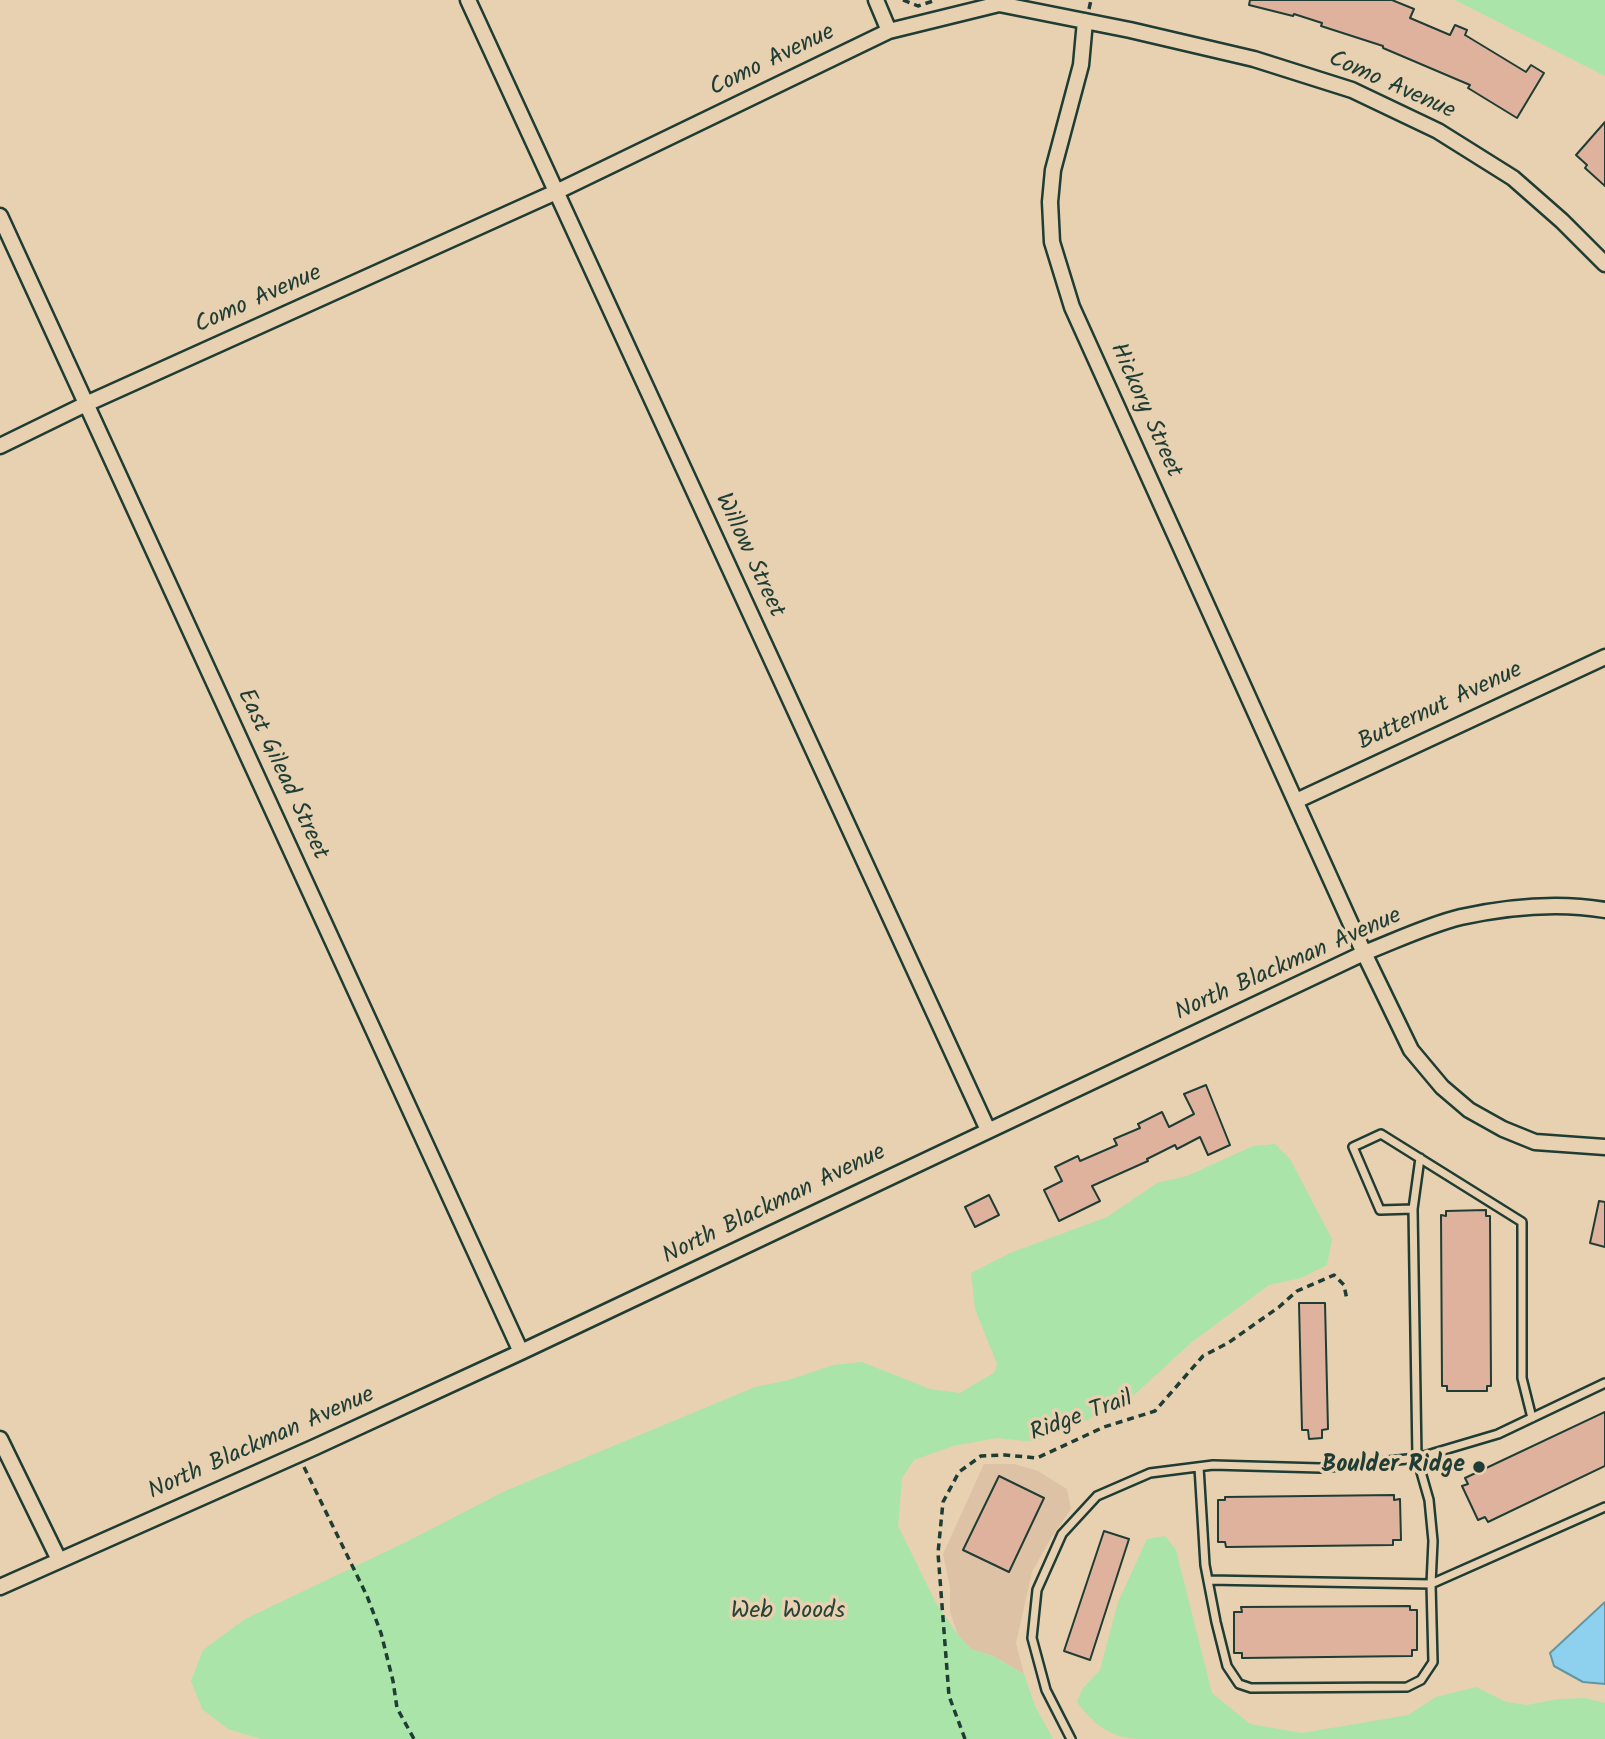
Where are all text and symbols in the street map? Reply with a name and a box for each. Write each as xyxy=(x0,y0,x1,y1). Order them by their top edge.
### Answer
street label: Como Avenue xyxy=(706,19,840,105)
street label: Como Avenue xyxy=(1323,46,1459,128)
street label: Como Avenue xyxy=(191,260,327,342)
street label: Hickory Street xyxy=(1102,339,1186,483)
street label: Willow Street xyxy=(707,489,789,623)
street label: Butternut Avenue xyxy=(1354,657,1528,759)
street label: East Gilead Street xyxy=(229,685,333,865)
street label: North Blackman Avenue xyxy=(1171,903,1407,1029)
street label: North Blackman Avenue xyxy=(659,1139,891,1273)
street label: North Blackman Avenue xyxy=(144,1382,380,1508)
street label: Ridge Trail xyxy=(1027,1386,1137,1450)
place label: Boulder Ridge xyxy=(1322,1453,1465,1481)
marker: Boulder Ridge xyxy=(1471,1459,1487,1475)
park label: Web Woods xyxy=(731,1599,845,1627)

